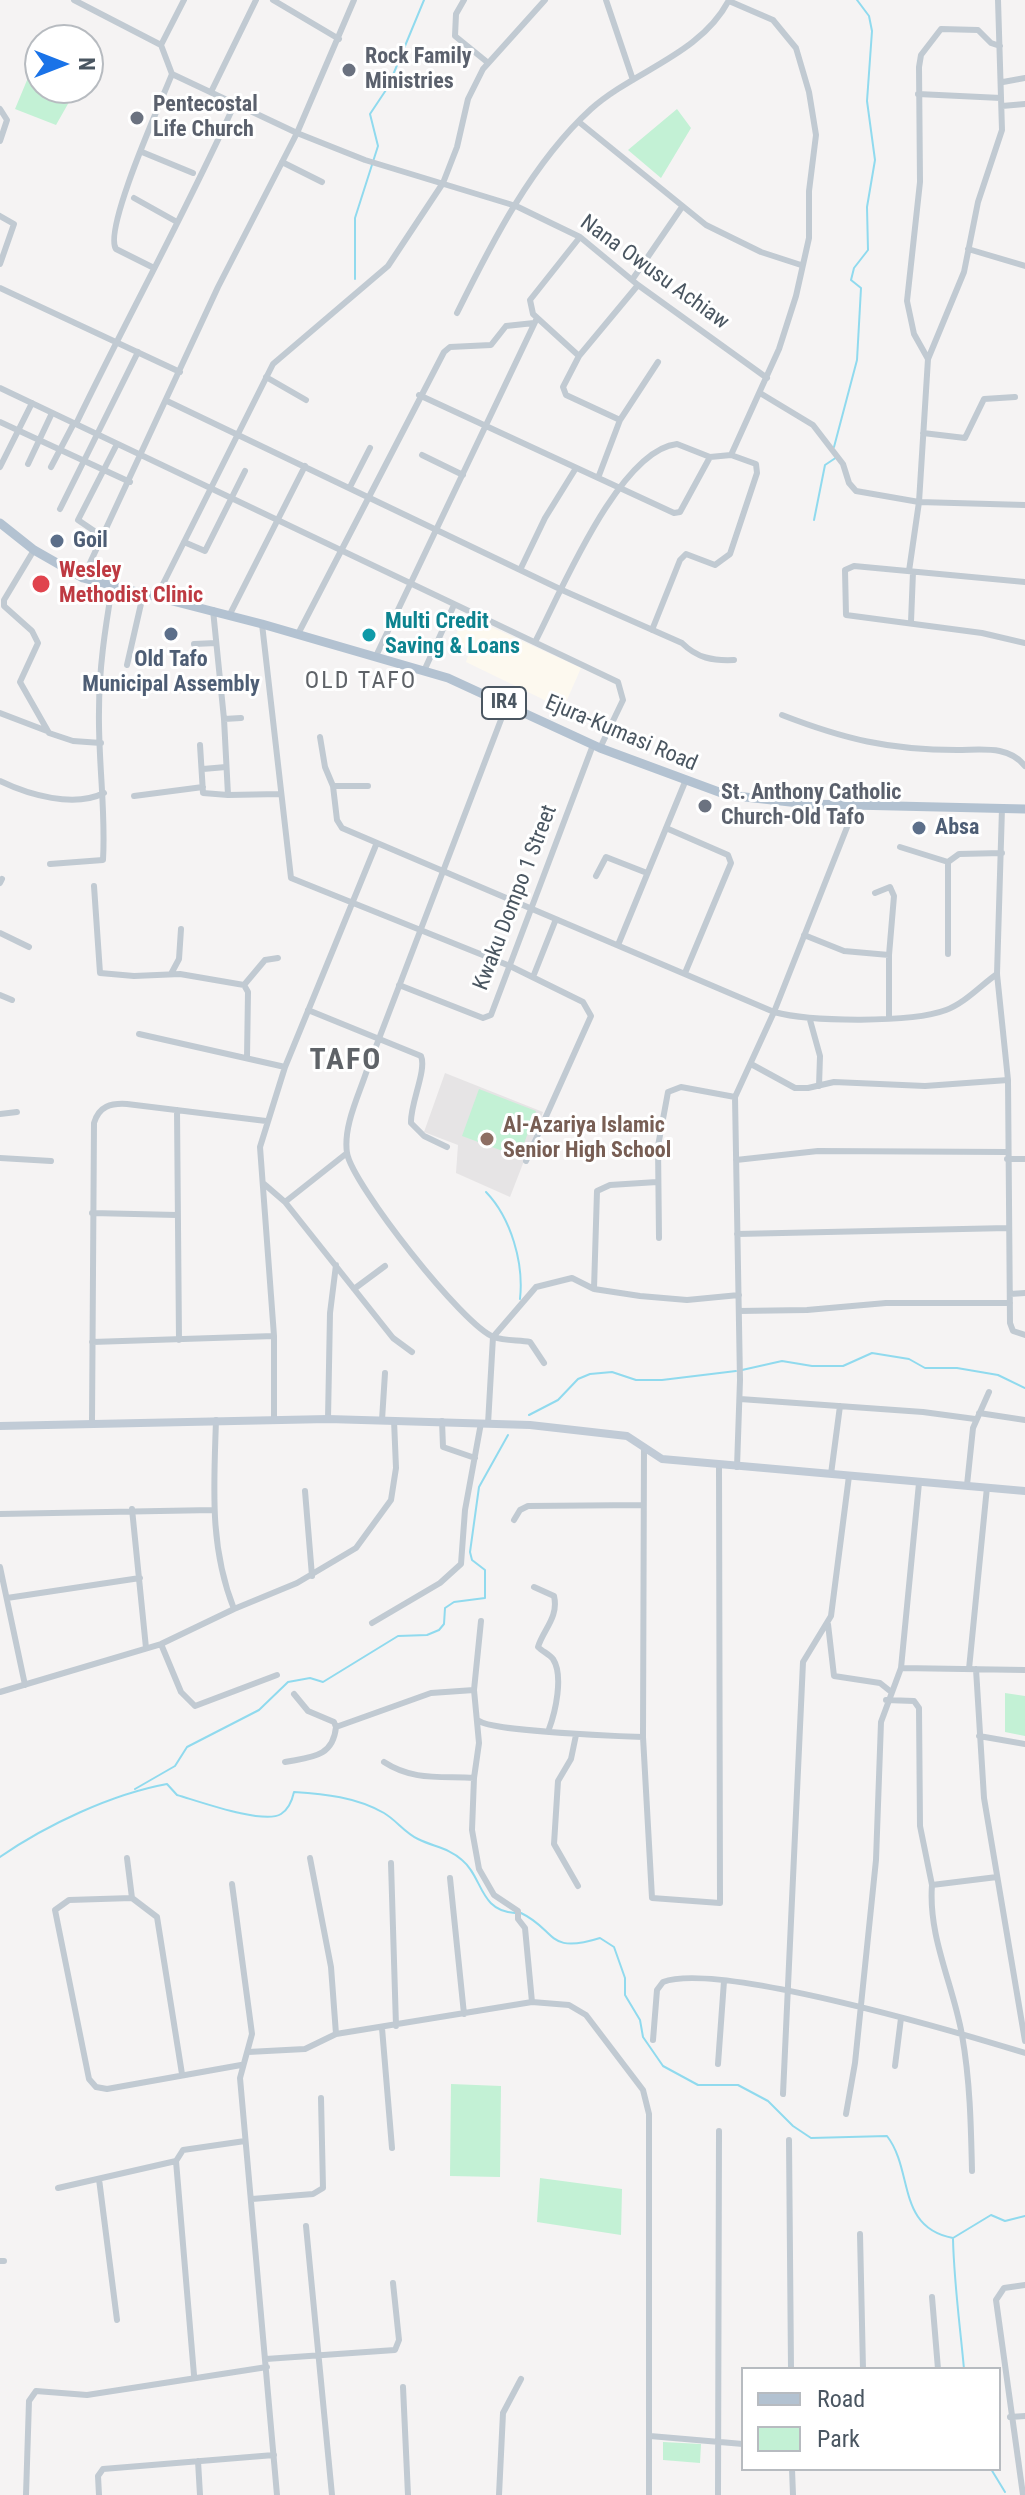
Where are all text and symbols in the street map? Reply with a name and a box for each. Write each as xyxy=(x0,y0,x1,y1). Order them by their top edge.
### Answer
north arrow xyxy=(24,24,104,104)
place label: Rock Family Ministries xyxy=(365,44,471,96)
text: N xyxy=(74,57,99,71)
marker: Rock Family Ministries xyxy=(340,61,358,79)
place label: Pentecostal Life Church xyxy=(153,92,258,144)
marker: Pentecostal Life Church xyxy=(128,109,146,127)
street label: Nana Owusu Achiaw xyxy=(574,210,734,336)
place label: Goil xyxy=(73,528,108,554)
marker: Goil xyxy=(48,532,66,550)
place label: Wesley Methodist Clinic xyxy=(59,558,203,610)
marker: Wesley Methodist Clinic xyxy=(30,573,52,595)
place label: Multi Credit Saving & Loans xyxy=(385,609,520,660)
marker: Old Tafo Municipal Assembly xyxy=(162,625,180,643)
marker: Multi Credit Saving & Loans xyxy=(360,626,378,644)
place label: Old Tafo Municipal Assembly xyxy=(82,647,260,698)
district label: OLD TAFO xyxy=(305,668,417,696)
road number: IR4 xyxy=(482,687,526,719)
street label: Ejura-Kumasi Road xyxy=(541,690,701,778)
place label: St. Anthony Catholic Church-Old Tafo xyxy=(721,780,901,832)
marker: St. Anthony Catholic Church-Old Tafo xyxy=(696,797,714,815)
street label: Kwaku Dompo 1 Street xyxy=(468,802,564,994)
place label: Absa xyxy=(935,815,979,841)
marker: Absa xyxy=(910,819,928,837)
district label: TAFO xyxy=(310,1043,382,1079)
place label: Al-Azariya Islamic Senior High School xyxy=(503,1113,671,1164)
marker: Al-Azariya Islamic Senior High School xyxy=(478,1130,496,1148)
legend xyxy=(741,2367,1001,2471)
text: Road xyxy=(817,2385,865,2413)
text: Park xyxy=(817,2425,860,2453)

